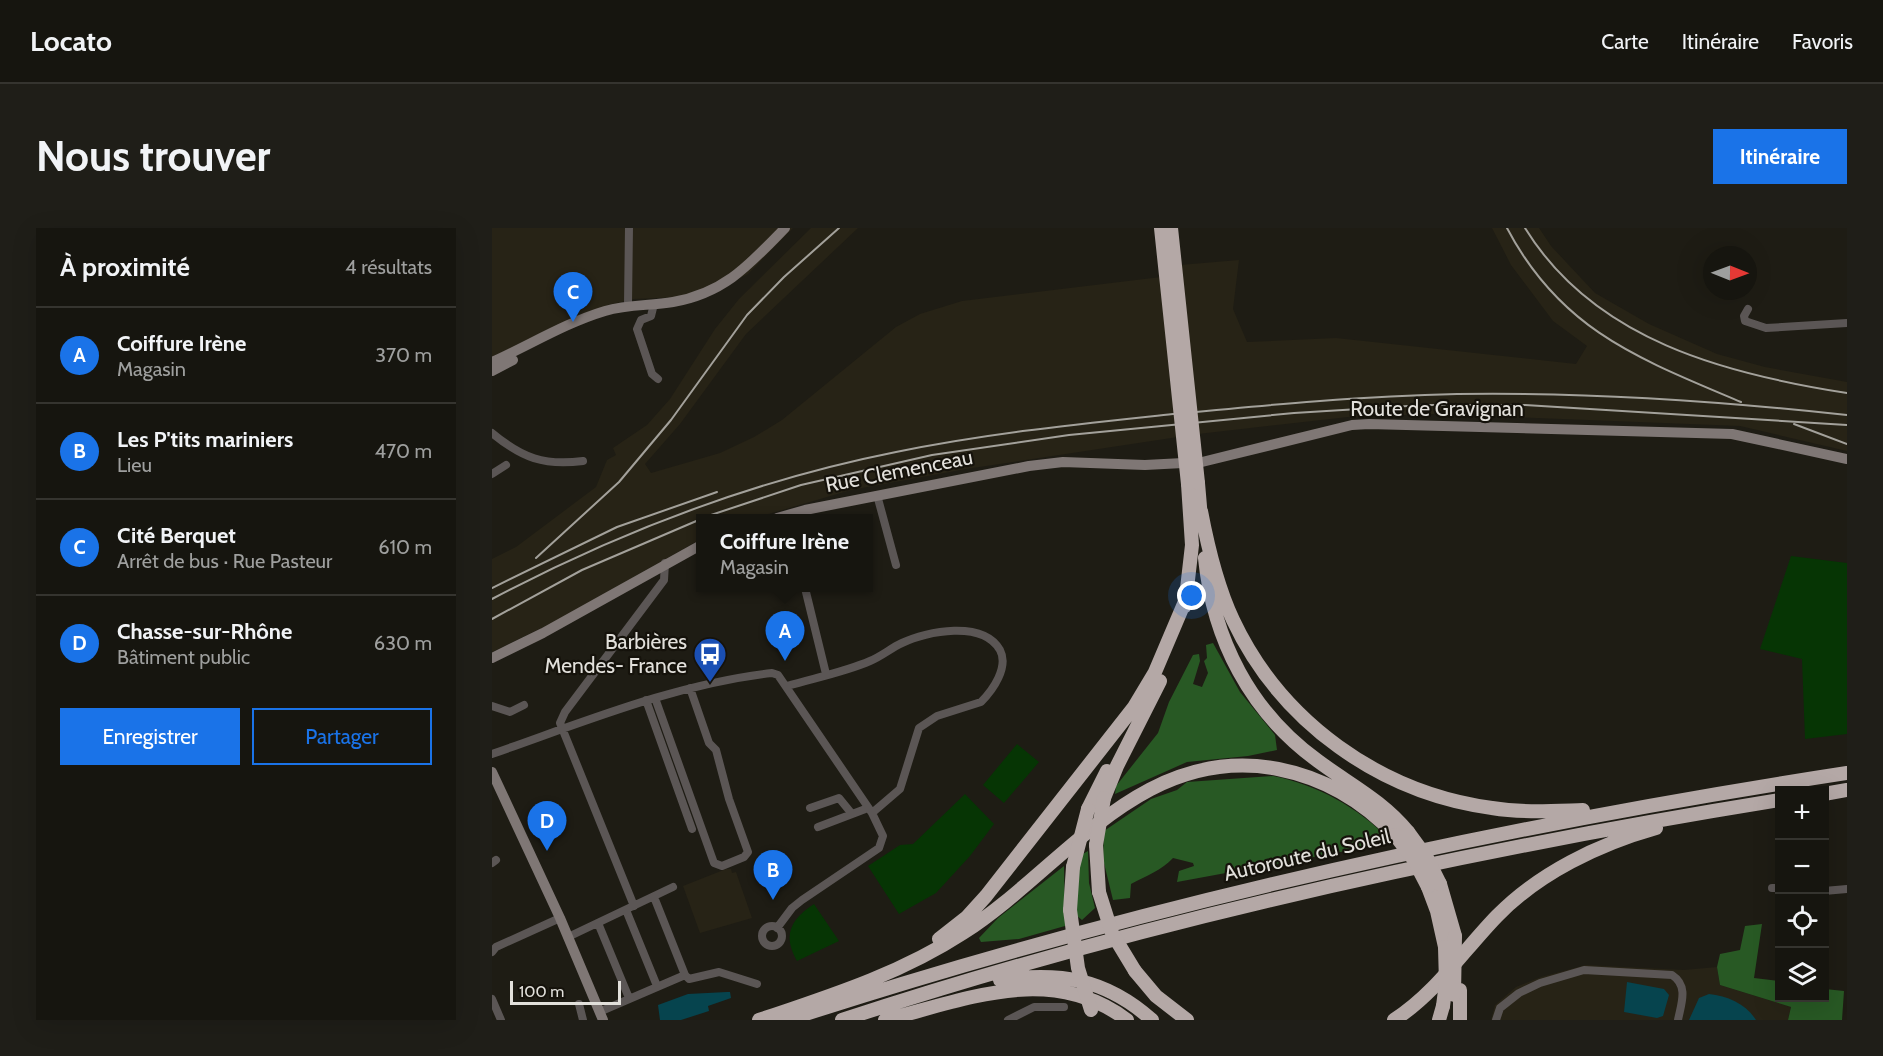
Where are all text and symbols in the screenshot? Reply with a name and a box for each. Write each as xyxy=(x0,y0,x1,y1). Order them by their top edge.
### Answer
text: Locato xyxy=(30,24,112,58)
text: Carte xyxy=(1601,29,1649,54)
text: Itinéraire xyxy=(1682,29,1759,54)
text: Favoris xyxy=(1792,29,1853,54)
button: Itinéraire xyxy=(1713,129,1847,184)
text: Nous trouver xyxy=(36,130,270,182)
north arrow xyxy=(1703,246,1757,300)
text: À proximité xyxy=(60,251,190,283)
text: 4 résultats xyxy=(345,255,432,279)
pin: C xyxy=(554,272,592,322)
text: Coiffure Irène xyxy=(117,330,246,357)
text: A xyxy=(73,343,86,367)
text: 370 m xyxy=(375,343,432,367)
text: Magasin xyxy=(117,357,186,381)
street label: Route de Gravignan xyxy=(1350,396,1524,421)
text: Les P'tits mariniers xyxy=(117,426,293,453)
text: B xyxy=(73,439,86,463)
text: 470 m xyxy=(375,439,432,463)
street label: Rue Clemenceau xyxy=(823,444,975,497)
text: Lieu xyxy=(117,453,152,477)
popup xyxy=(696,514,873,592)
text: Cité Berquet xyxy=(117,522,236,549)
text: Coiffure Irène xyxy=(720,528,849,555)
text: C xyxy=(73,535,86,559)
text: 610 m xyxy=(378,535,432,559)
text: Arrêt de bus · Rue Pasteur xyxy=(117,549,332,573)
text: Magasin xyxy=(720,555,789,579)
your location xyxy=(1177,581,1206,610)
pin: A xyxy=(766,612,804,661)
text: Chasse-sur-Rhône xyxy=(117,618,292,645)
place label: Barbières Mendes- France xyxy=(544,629,687,678)
text: D xyxy=(72,631,87,655)
text: 630 m xyxy=(374,631,432,655)
bus stop icon: Barbières Mendes- France xyxy=(692,636,728,683)
text: Bâtiment public xyxy=(117,645,250,669)
button: Enregistrer xyxy=(60,708,240,765)
button: Partager xyxy=(252,708,432,765)
map controls xyxy=(1775,786,1829,1002)
button: + xyxy=(1775,786,1829,840)
pin: D xyxy=(528,802,566,851)
street label: Autoroute du Soleil xyxy=(1221,823,1392,886)
button: − xyxy=(1775,840,1829,894)
pin: B xyxy=(754,850,792,900)
button: locate xyxy=(1775,894,1829,948)
button: layers xyxy=(1775,948,1829,1002)
scale bar xyxy=(510,978,621,1006)
text: 100 m xyxy=(519,982,564,1001)

